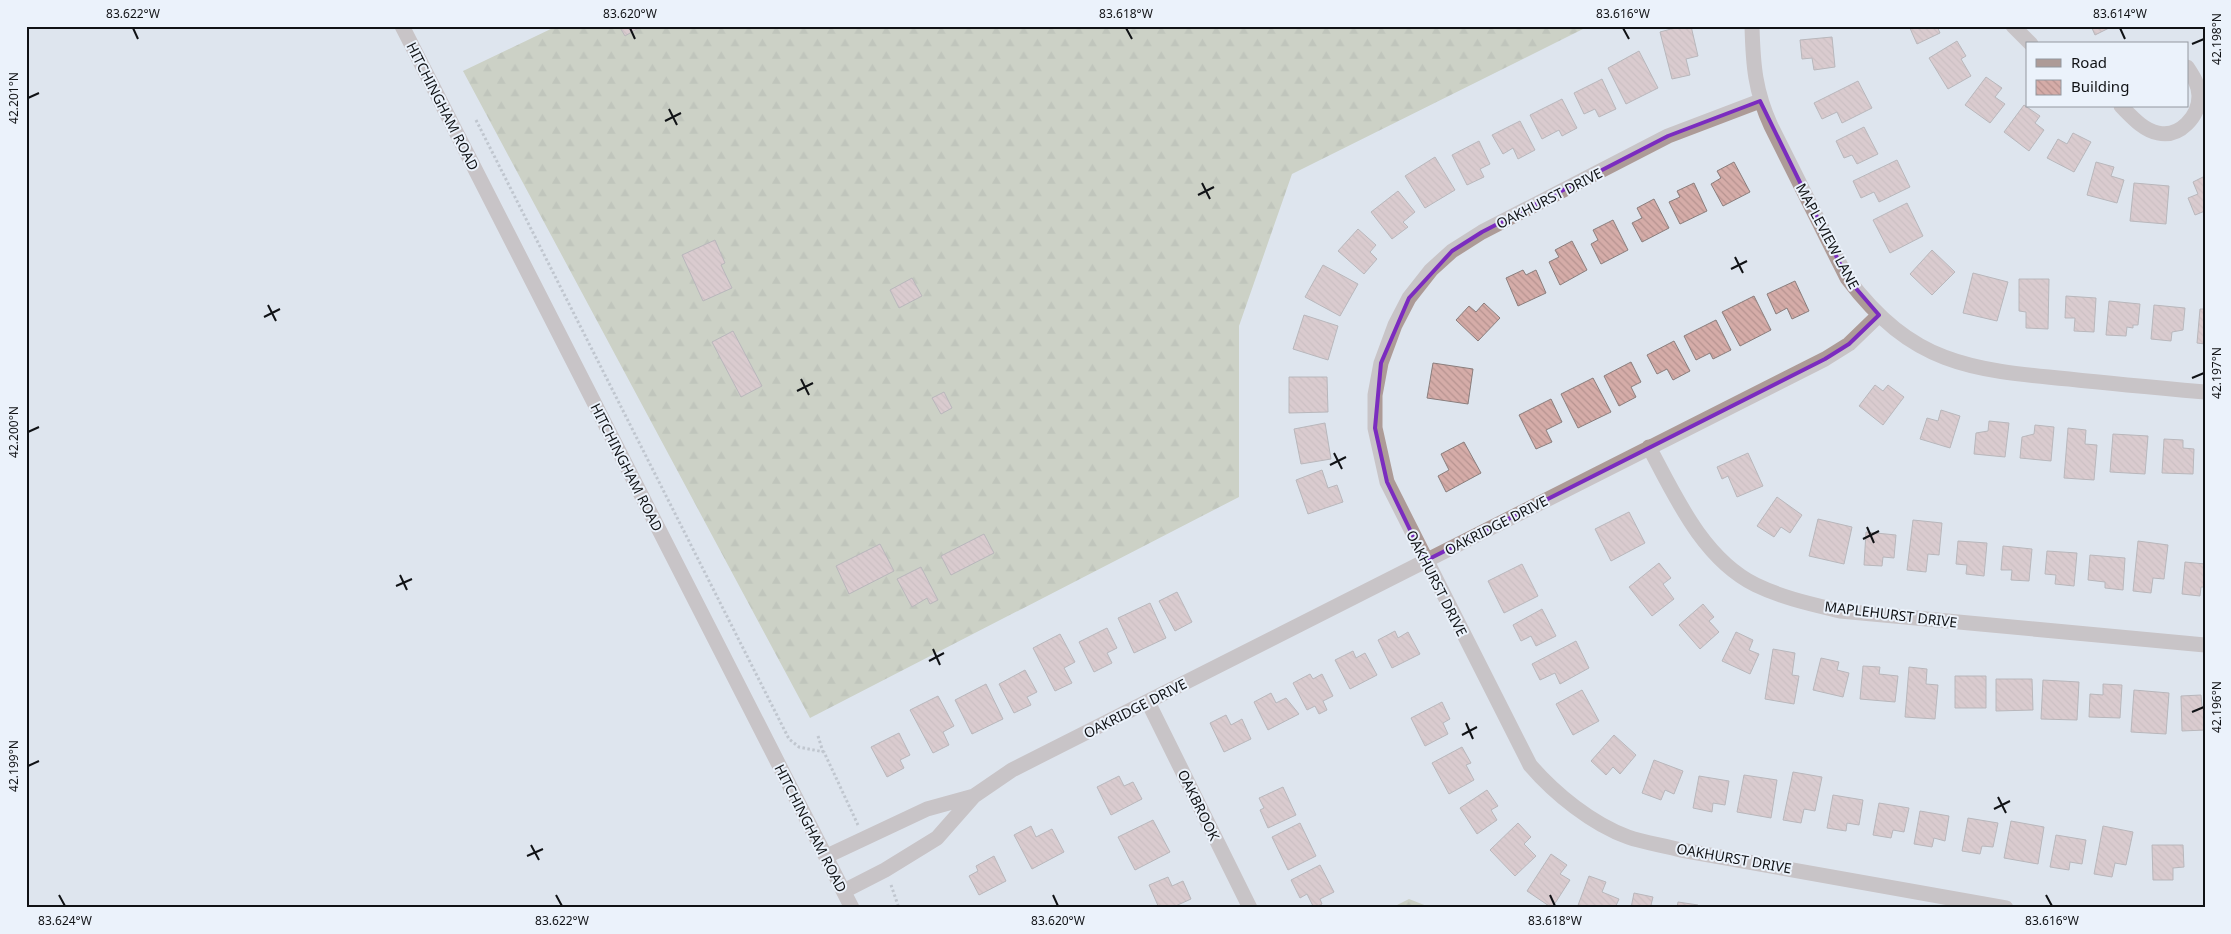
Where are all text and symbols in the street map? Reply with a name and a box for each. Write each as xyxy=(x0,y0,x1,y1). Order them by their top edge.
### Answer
text: 83.622°W xyxy=(106,5,160,22)
text: 83.620°W xyxy=(603,5,657,22)
text: 83.618°W xyxy=(1099,5,1153,22)
text: 83.616°W xyxy=(1596,5,1650,22)
text: 83.614°W xyxy=(2093,5,2147,22)
text: 42.198°N xyxy=(2208,13,2225,65)
street label: HITCHINGHAM ROAD xyxy=(402,39,484,173)
legend xyxy=(2026,42,2188,108)
text: Road xyxy=(2071,52,2107,72)
text: 42.201°N xyxy=(5,72,22,124)
text: Building xyxy=(2071,76,2129,96)
street label: OAKHURST DRIVE xyxy=(1493,163,1605,233)
street label: MAPLEVIEW LANE xyxy=(1792,180,1864,292)
text: 42.197°N xyxy=(2208,347,2225,399)
street label: HITCHINGHAM ROAD xyxy=(586,400,668,534)
text: 42.200°N xyxy=(5,406,22,458)
street label: OAKRIDGE DRIVE xyxy=(1441,491,1551,559)
street label: OAKHURST DRIVE xyxy=(1402,527,1472,639)
street label: MAPLEHURST DRIVE xyxy=(1824,596,1958,632)
street label: OAKRIDGE DRIVE xyxy=(1080,674,1190,742)
text: 42.196°N xyxy=(2208,681,2225,733)
text: 42.199°N xyxy=(5,740,22,792)
street label: HITCHINGHAM ROAD xyxy=(770,761,852,895)
street label: OAKBROOK xyxy=(1174,766,1224,844)
street label: OAKHURST DRIVE xyxy=(1675,839,1793,877)
text: 83.624°W xyxy=(38,912,92,929)
text: 83.622°W xyxy=(535,912,589,929)
text: 83.620°W xyxy=(1031,912,1085,929)
text: 83.618°W xyxy=(1528,912,1582,929)
text: 83.616°W xyxy=(2025,912,2079,929)

